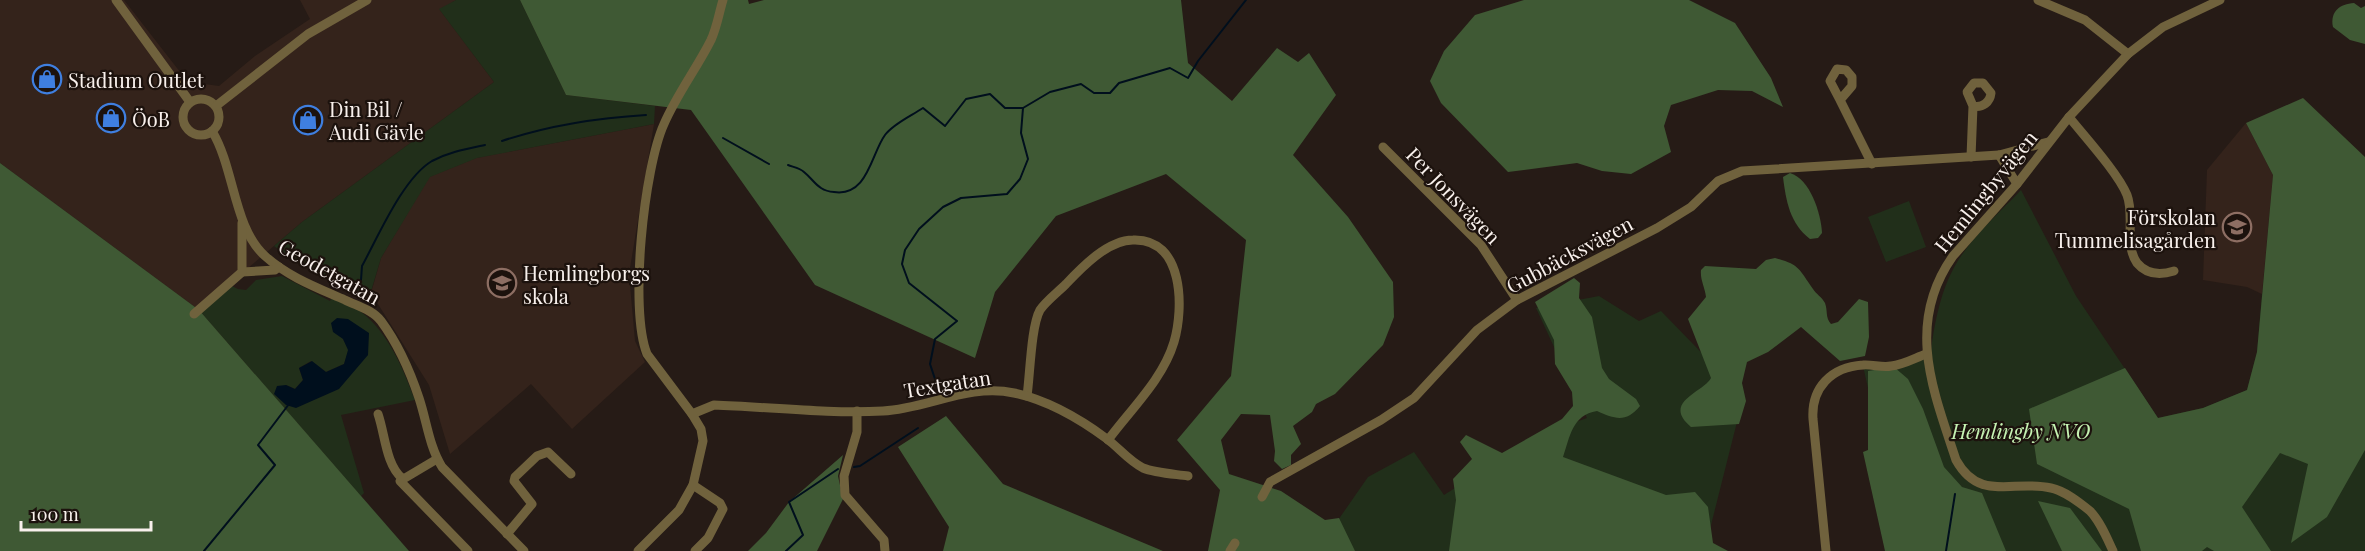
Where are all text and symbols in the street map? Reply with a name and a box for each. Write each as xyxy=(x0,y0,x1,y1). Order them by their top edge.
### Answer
shop icon: Stadium Outlet xyxy=(31,63,63,95)
place label: Stadium Outlet xyxy=(68,66,205,93)
place label: Din Bil / Audi Gävle xyxy=(328,95,424,145)
shop icon: ÖoB xyxy=(95,102,127,134)
shop icon: Din Bil / Audi Gävle xyxy=(292,104,324,136)
place label: ÖoB xyxy=(132,105,170,132)
street label: Hemlingbyvägen xyxy=(1927,124,2043,258)
street label: Per Jonsvägen xyxy=(1401,141,1507,249)
place label: Förskolan Tummelisagården xyxy=(2055,203,2216,253)
street label: Gubbäcksvägen xyxy=(1501,209,1637,299)
school or university icon: Förskolan Tummelisagården xyxy=(2221,211,2253,243)
street label: Geodetgatan xyxy=(274,232,386,310)
place label: Hemlingborgs skola xyxy=(523,259,650,309)
school or university icon: Hemlingborgs skola xyxy=(486,267,518,299)
street label: Textgatan xyxy=(902,363,993,403)
park label: Hemlingby NVO xyxy=(1951,417,2091,444)
scale bar xyxy=(21,494,152,532)
text: 100 m xyxy=(30,502,79,526)

